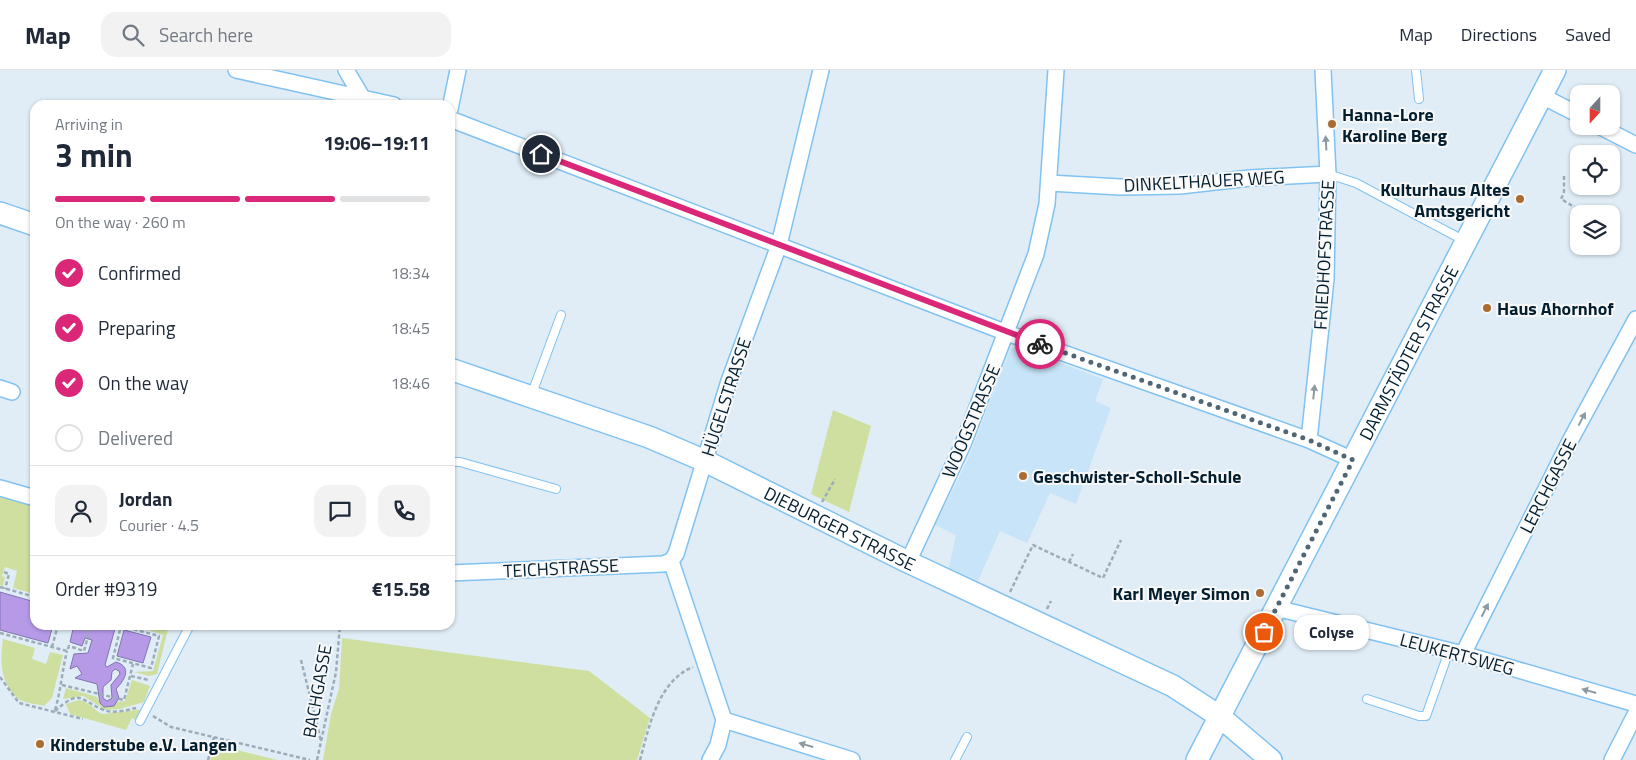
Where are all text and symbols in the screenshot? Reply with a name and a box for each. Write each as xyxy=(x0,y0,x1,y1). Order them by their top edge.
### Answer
search box xyxy=(101,12,451,57)
text: Map xyxy=(25,17,71,53)
text: Search here xyxy=(159,20,253,49)
icon: search xyxy=(119,21,147,49)
text: Map xyxy=(1399,21,1433,48)
text: Directions xyxy=(1461,21,1537,48)
text: Saved xyxy=(1565,21,1611,48)
north arrow xyxy=(1570,85,1620,135)
map controls xyxy=(1570,85,1620,255)
place label: Hanna-Lore Karoline Berg xyxy=(1342,101,1447,149)
text: Arriving in xyxy=(55,112,123,136)
marker: Hanna-Lore Karoline Berg xyxy=(1326,118,1338,130)
text: 19:06–19:11 xyxy=(323,128,430,157)
text: 3 min xyxy=(55,131,133,179)
pin xyxy=(520,133,562,175)
one-way arrow xyxy=(1322,134,1330,150)
icon: home xyxy=(527,140,555,168)
button: locate xyxy=(1570,145,1620,195)
street label: DINKELTHAUER WEG xyxy=(1123,163,1285,199)
place label: Kulturhaus Altes Amtsgericht xyxy=(1380,176,1510,224)
street label: FRIEDHOFSTRASSE xyxy=(1307,179,1341,331)
marker: Kulturhaus Altes Amtsgericht xyxy=(1514,193,1526,205)
button: layers xyxy=(1570,205,1620,255)
text: On the way · 260 m xyxy=(55,210,186,234)
text: Confirmed xyxy=(98,258,181,287)
icon: check xyxy=(55,259,83,287)
street label: DARMSTÄDTER STRASSE xyxy=(1352,260,1465,445)
text: 18:34 xyxy=(391,261,430,285)
place label: Haus Ahornhof xyxy=(1497,295,1614,322)
marker: Haus Ahornhof xyxy=(1481,302,1493,314)
text: Preparing xyxy=(98,313,175,342)
icon: check xyxy=(55,314,83,342)
text: 18:45 xyxy=(391,316,430,340)
courier xyxy=(1015,319,1065,369)
icon: bike xyxy=(1026,330,1054,358)
street label: HÜGELSTRASSE xyxy=(694,334,758,460)
street label: WOOGSTRASSE xyxy=(935,360,1007,482)
text: On the way xyxy=(98,368,189,397)
icon: check xyxy=(55,369,83,397)
text: 18:46 xyxy=(391,371,430,395)
one-way arrow xyxy=(1310,384,1318,400)
one-way arrow xyxy=(1578,412,1586,426)
text: Delivered xyxy=(98,423,173,452)
street label: LERCHGASSE xyxy=(1513,434,1583,538)
place label: Geschwister-Scholl-Schule xyxy=(1033,463,1241,490)
marker: Geschwister-Scholl-Schule xyxy=(1017,470,1029,482)
street label: DIEBURGER STRASSE xyxy=(760,479,920,577)
text: Jordan xyxy=(119,484,172,513)
button: person xyxy=(55,485,107,537)
button: chat xyxy=(314,485,366,537)
button: phone xyxy=(378,485,430,537)
text: Courier · 4.5 xyxy=(119,513,199,537)
street label: TEICHSTRASSE xyxy=(502,551,620,585)
text: Order #9319 xyxy=(55,574,157,603)
text: €15.58 xyxy=(372,574,430,603)
place label: Karl Meyer Simon xyxy=(1113,580,1250,607)
marker: Karl Meyer Simon xyxy=(1254,587,1266,599)
one-way arrow xyxy=(1481,603,1489,618)
pin xyxy=(1243,611,1285,653)
callout: Colyse xyxy=(1294,614,1369,650)
icon: bag xyxy=(1250,618,1278,646)
text: Colyse xyxy=(1309,620,1354,644)
street label: LEUKERTSWEG xyxy=(1397,626,1517,682)
street label: BACHGASSE xyxy=(295,642,339,740)
one-way arrow xyxy=(1582,686,1597,694)
place label: Kinderstube e.V. Langen xyxy=(50,731,237,758)
marker: Kinderstube e.V. Langen xyxy=(34,738,46,750)
one-way arrow xyxy=(798,740,813,748)

